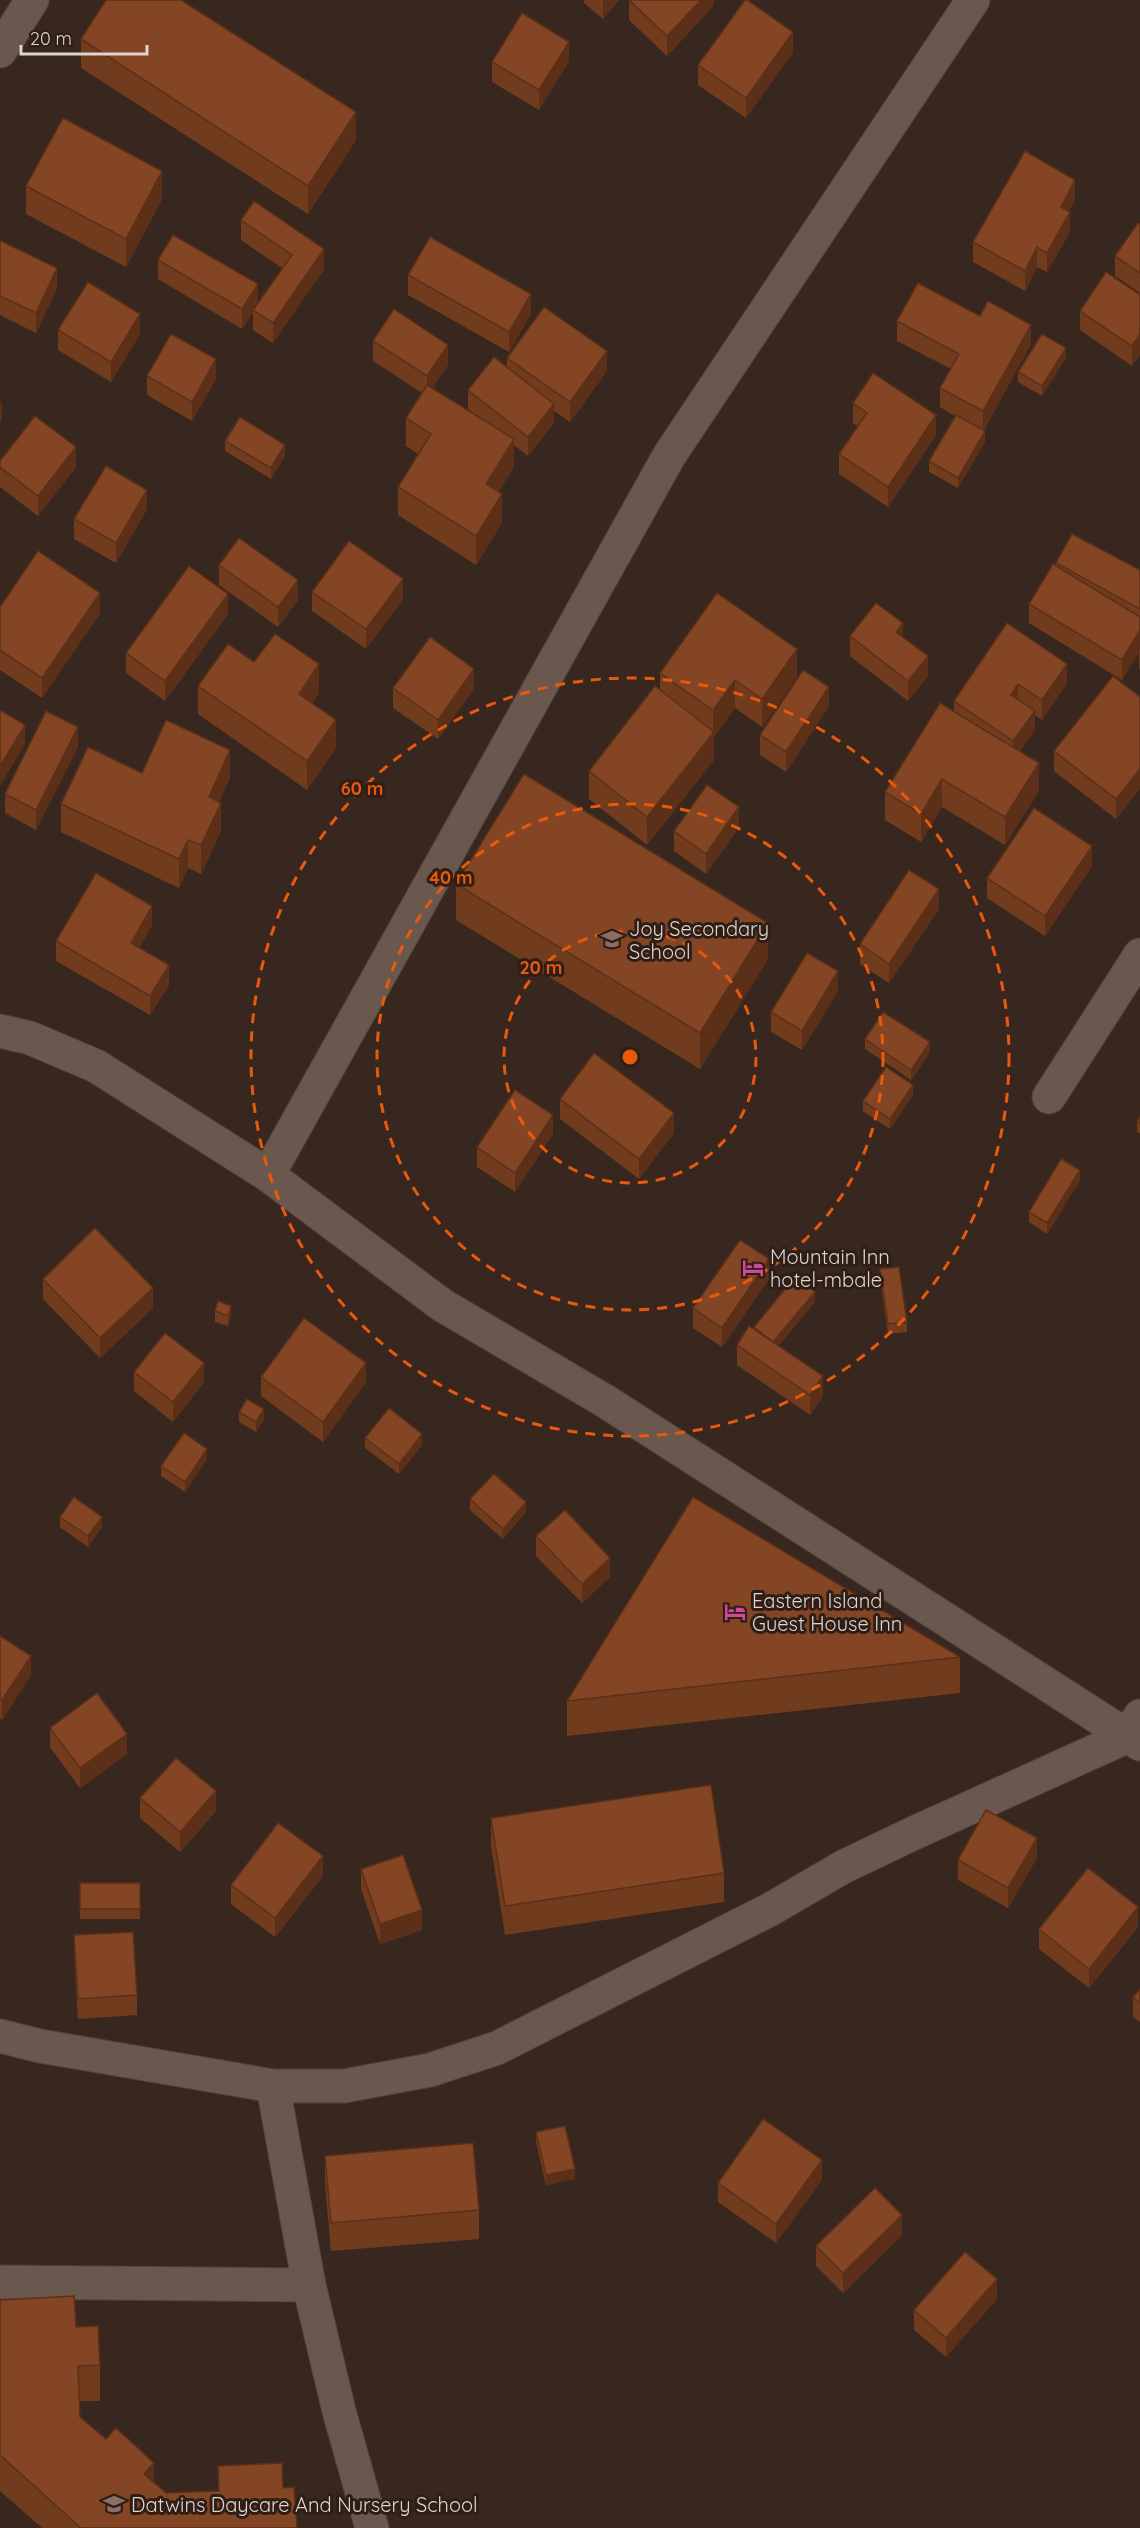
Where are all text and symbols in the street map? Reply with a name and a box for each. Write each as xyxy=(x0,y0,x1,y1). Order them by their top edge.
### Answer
scale bar xyxy=(21,18,147,56)
text: 20 m xyxy=(30,27,72,50)
text: 60 m xyxy=(341,777,383,800)
text: 40 m xyxy=(429,866,473,889)
place label: Joy Secondary School xyxy=(629,916,769,964)
school or university icon: Joy Secondary School xyxy=(600,927,624,951)
text: 20 m xyxy=(520,956,562,979)
centre of rings xyxy=(620,1047,640,1067)
place label: Mountain Inn hotel-mbale xyxy=(770,1244,890,1292)
hotel icon: Mountain Inn hotel-mbale xyxy=(741,1256,765,1280)
place label: Eastern Island Guest House Inn xyxy=(752,1588,902,1636)
hotel icon: Eastern Island Guest House Inn xyxy=(723,1600,747,1624)
school or university icon: Datwins Daycare And Nursery School xyxy=(102,2492,126,2516)
place label: Datwins Daycare And Nursery School xyxy=(131,2492,478,2517)

